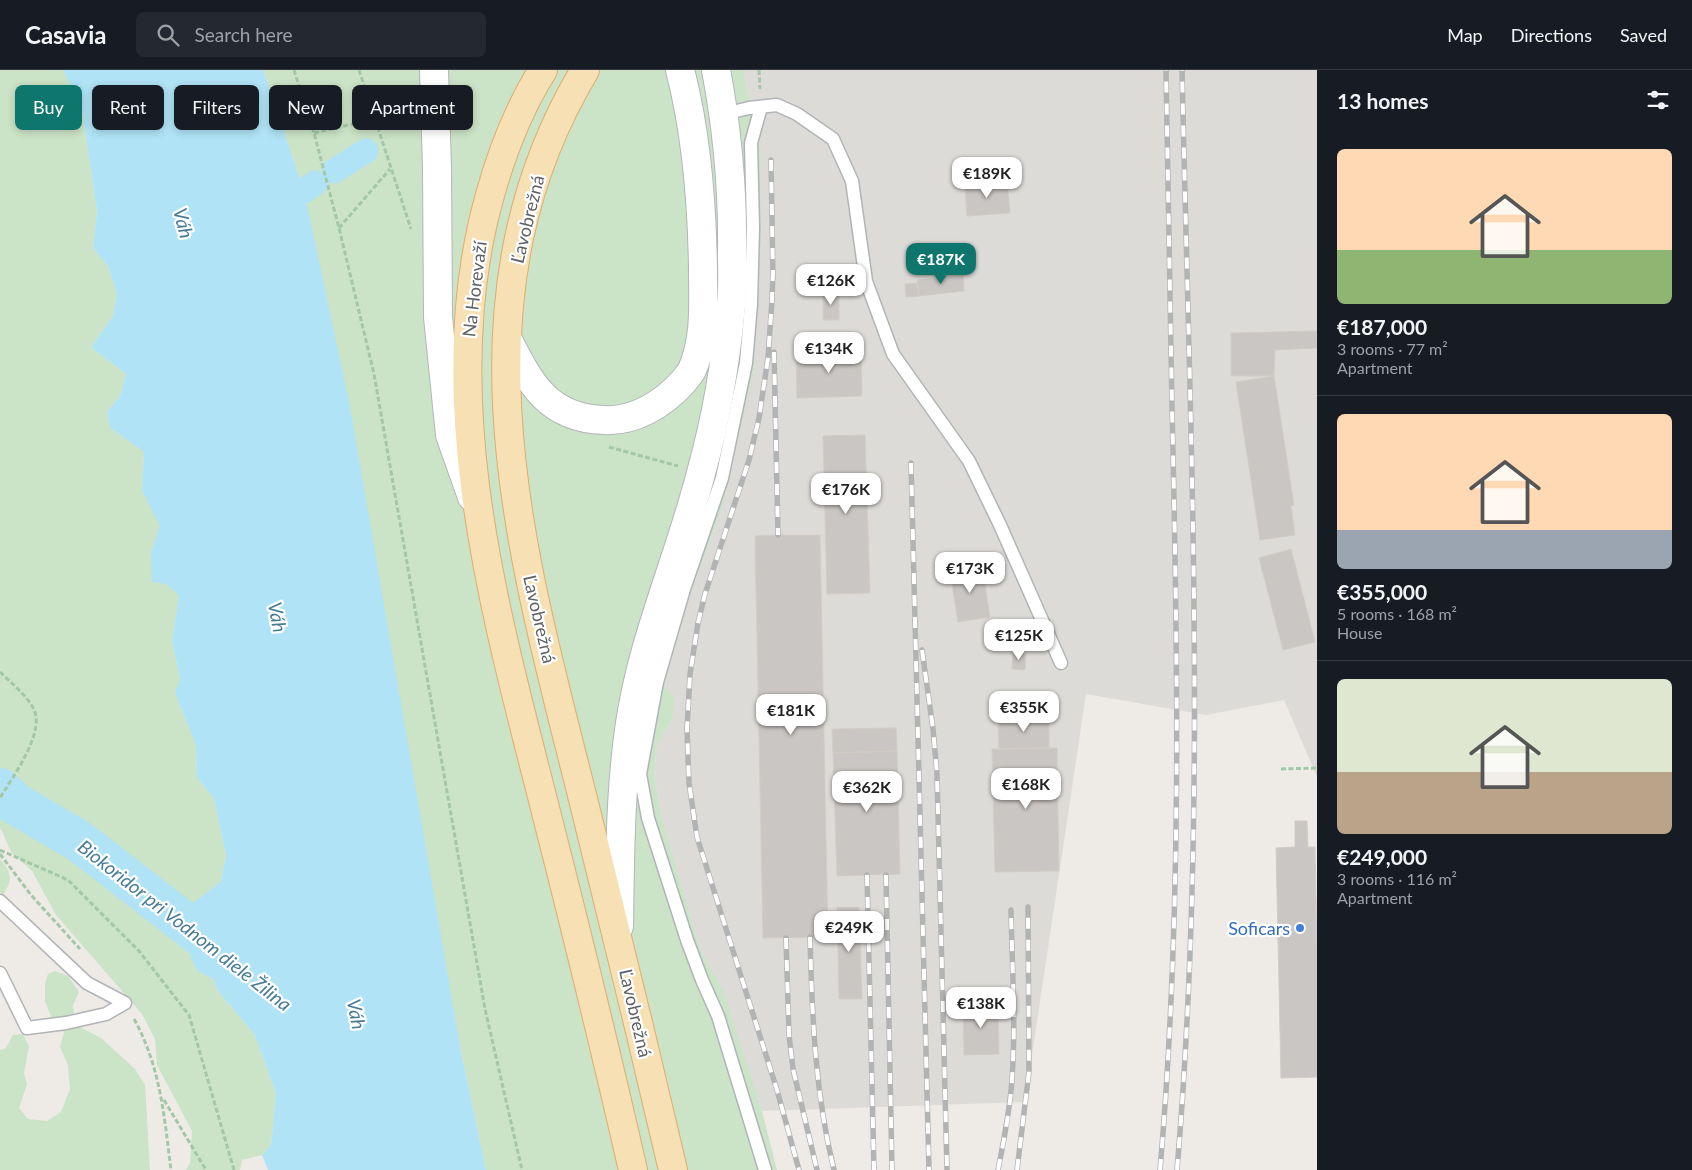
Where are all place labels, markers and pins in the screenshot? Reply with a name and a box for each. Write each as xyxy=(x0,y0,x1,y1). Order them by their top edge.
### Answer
pin: €189K xyxy=(952,156,1022,199)
pin: €187K xyxy=(906,242,976,285)
pin: €126K xyxy=(796,264,866,306)
pin: €134K xyxy=(794,332,864,374)
pin: €176K xyxy=(811,472,881,515)
pin: €173K xyxy=(935,552,1005,594)
pin: €125K xyxy=(984,618,1054,661)
pin: €355K xyxy=(989,690,1059,733)
pin: €181K xyxy=(756,694,826,736)
pin: €168K xyxy=(991,768,1061,810)
pin: €362K xyxy=(832,770,902,813)
pin: €249K xyxy=(814,910,884,953)
place label: Soficars xyxy=(1228,917,1290,939)
marker: Soficars xyxy=(1294,922,1306,934)
pin: €138K xyxy=(946,986,1016,1029)

